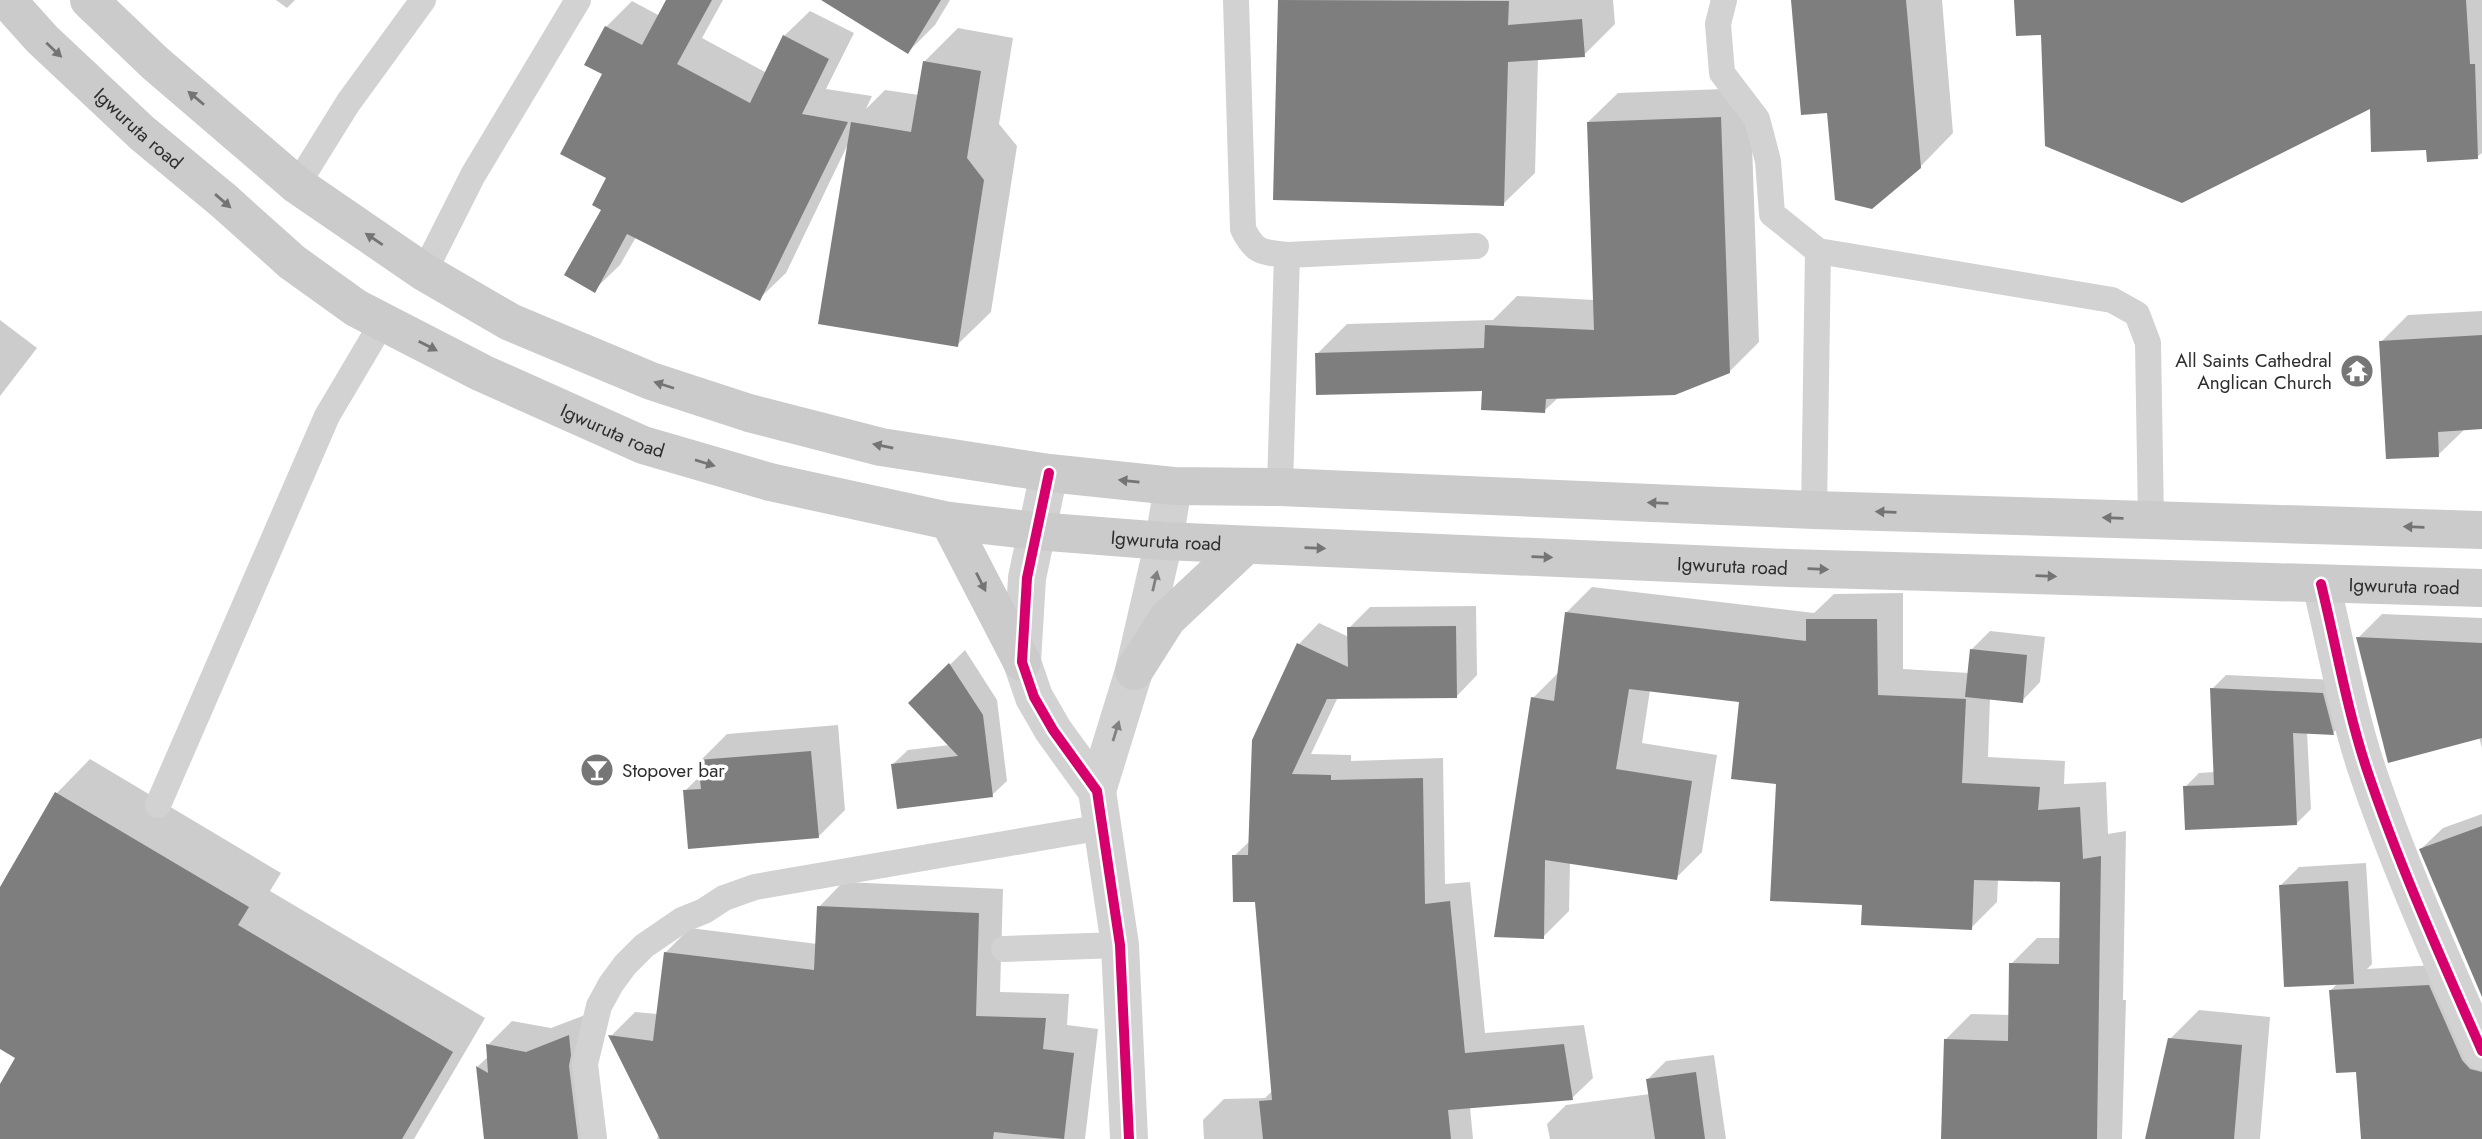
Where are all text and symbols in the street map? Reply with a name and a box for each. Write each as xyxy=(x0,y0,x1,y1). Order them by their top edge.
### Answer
one-way arrow xyxy=(45,41,62,57)
street label: Igwuruta road xyxy=(88,82,189,176)
one-way arrow xyxy=(187,91,204,106)
one-way arrow xyxy=(215,193,232,208)
one-way arrow xyxy=(365,232,383,246)
one-way arrow xyxy=(418,340,438,351)
place label: All Saints Cathedral Anglican Church xyxy=(2175,347,2332,396)
temple icon: All Saints Cathedral Anglican Church xyxy=(2338,352,2376,390)
one-way arrow xyxy=(653,380,674,390)
street label: Igwuruta road xyxy=(556,397,668,465)
one-way arrow xyxy=(872,441,894,452)
one-way arrow xyxy=(694,458,715,468)
one-way arrow xyxy=(1118,476,1140,487)
one-way arrow xyxy=(1647,498,1669,509)
one-way arrow xyxy=(1874,506,1896,518)
one-way arrow xyxy=(2102,513,2124,524)
one-way arrow xyxy=(2403,522,2425,533)
street label: Igwuruta road xyxy=(1110,524,1222,557)
one-way arrow xyxy=(1304,542,1326,553)
street label: Igwuruta road xyxy=(1677,550,1789,582)
one-way arrow xyxy=(1531,552,1553,563)
one-way arrow xyxy=(1807,563,1829,575)
one-way arrow xyxy=(1150,570,1161,592)
one-way arrow xyxy=(2035,570,2057,581)
street label: Igwuruta road xyxy=(2348,571,2460,601)
one-way arrow xyxy=(974,572,986,592)
one-way arrow xyxy=(1111,720,1121,741)
bar icon: Stopover bar xyxy=(578,751,616,789)
place label: Stopover bar xyxy=(622,757,725,784)

